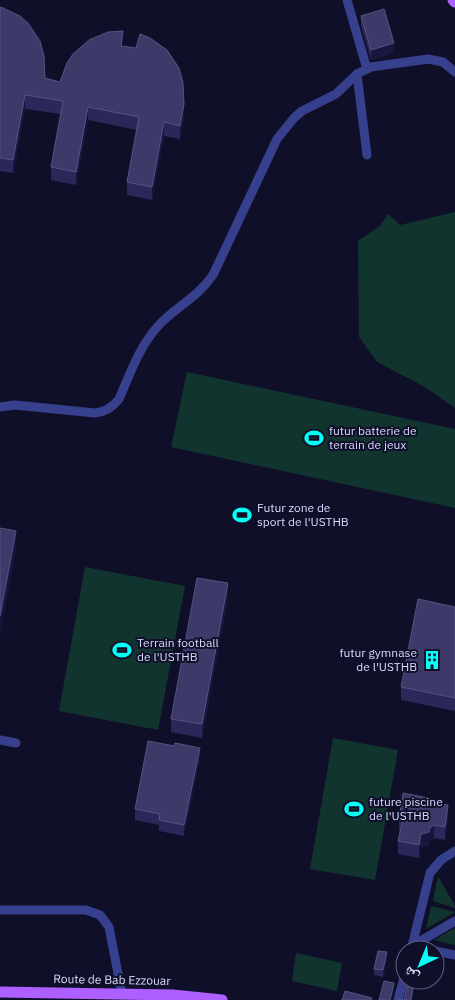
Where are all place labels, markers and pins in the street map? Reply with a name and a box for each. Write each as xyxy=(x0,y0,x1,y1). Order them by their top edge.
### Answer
place label: futur batterie de terrain de jeux xyxy=(329,423,417,452)
sports icon: futur batterie de terrain de jeux xyxy=(303,427,325,449)
place label: Futur zone de sport de l'USTHB xyxy=(257,500,349,529)
sports icon: Futur zone de sport de l'USTHB xyxy=(231,504,253,526)
place label: Terrain football de l'USTHB xyxy=(137,635,219,664)
sports icon: Terrain football de l'USTHB xyxy=(111,639,133,661)
place label: futur gymnase de l'USTHB xyxy=(340,645,417,674)
building icon: futur gymnase de l'USTHB xyxy=(421,649,443,671)
place label: future piscine de l'USTHB xyxy=(369,794,443,823)
sports icon: future piscine de l'USTHB xyxy=(343,798,365,820)

